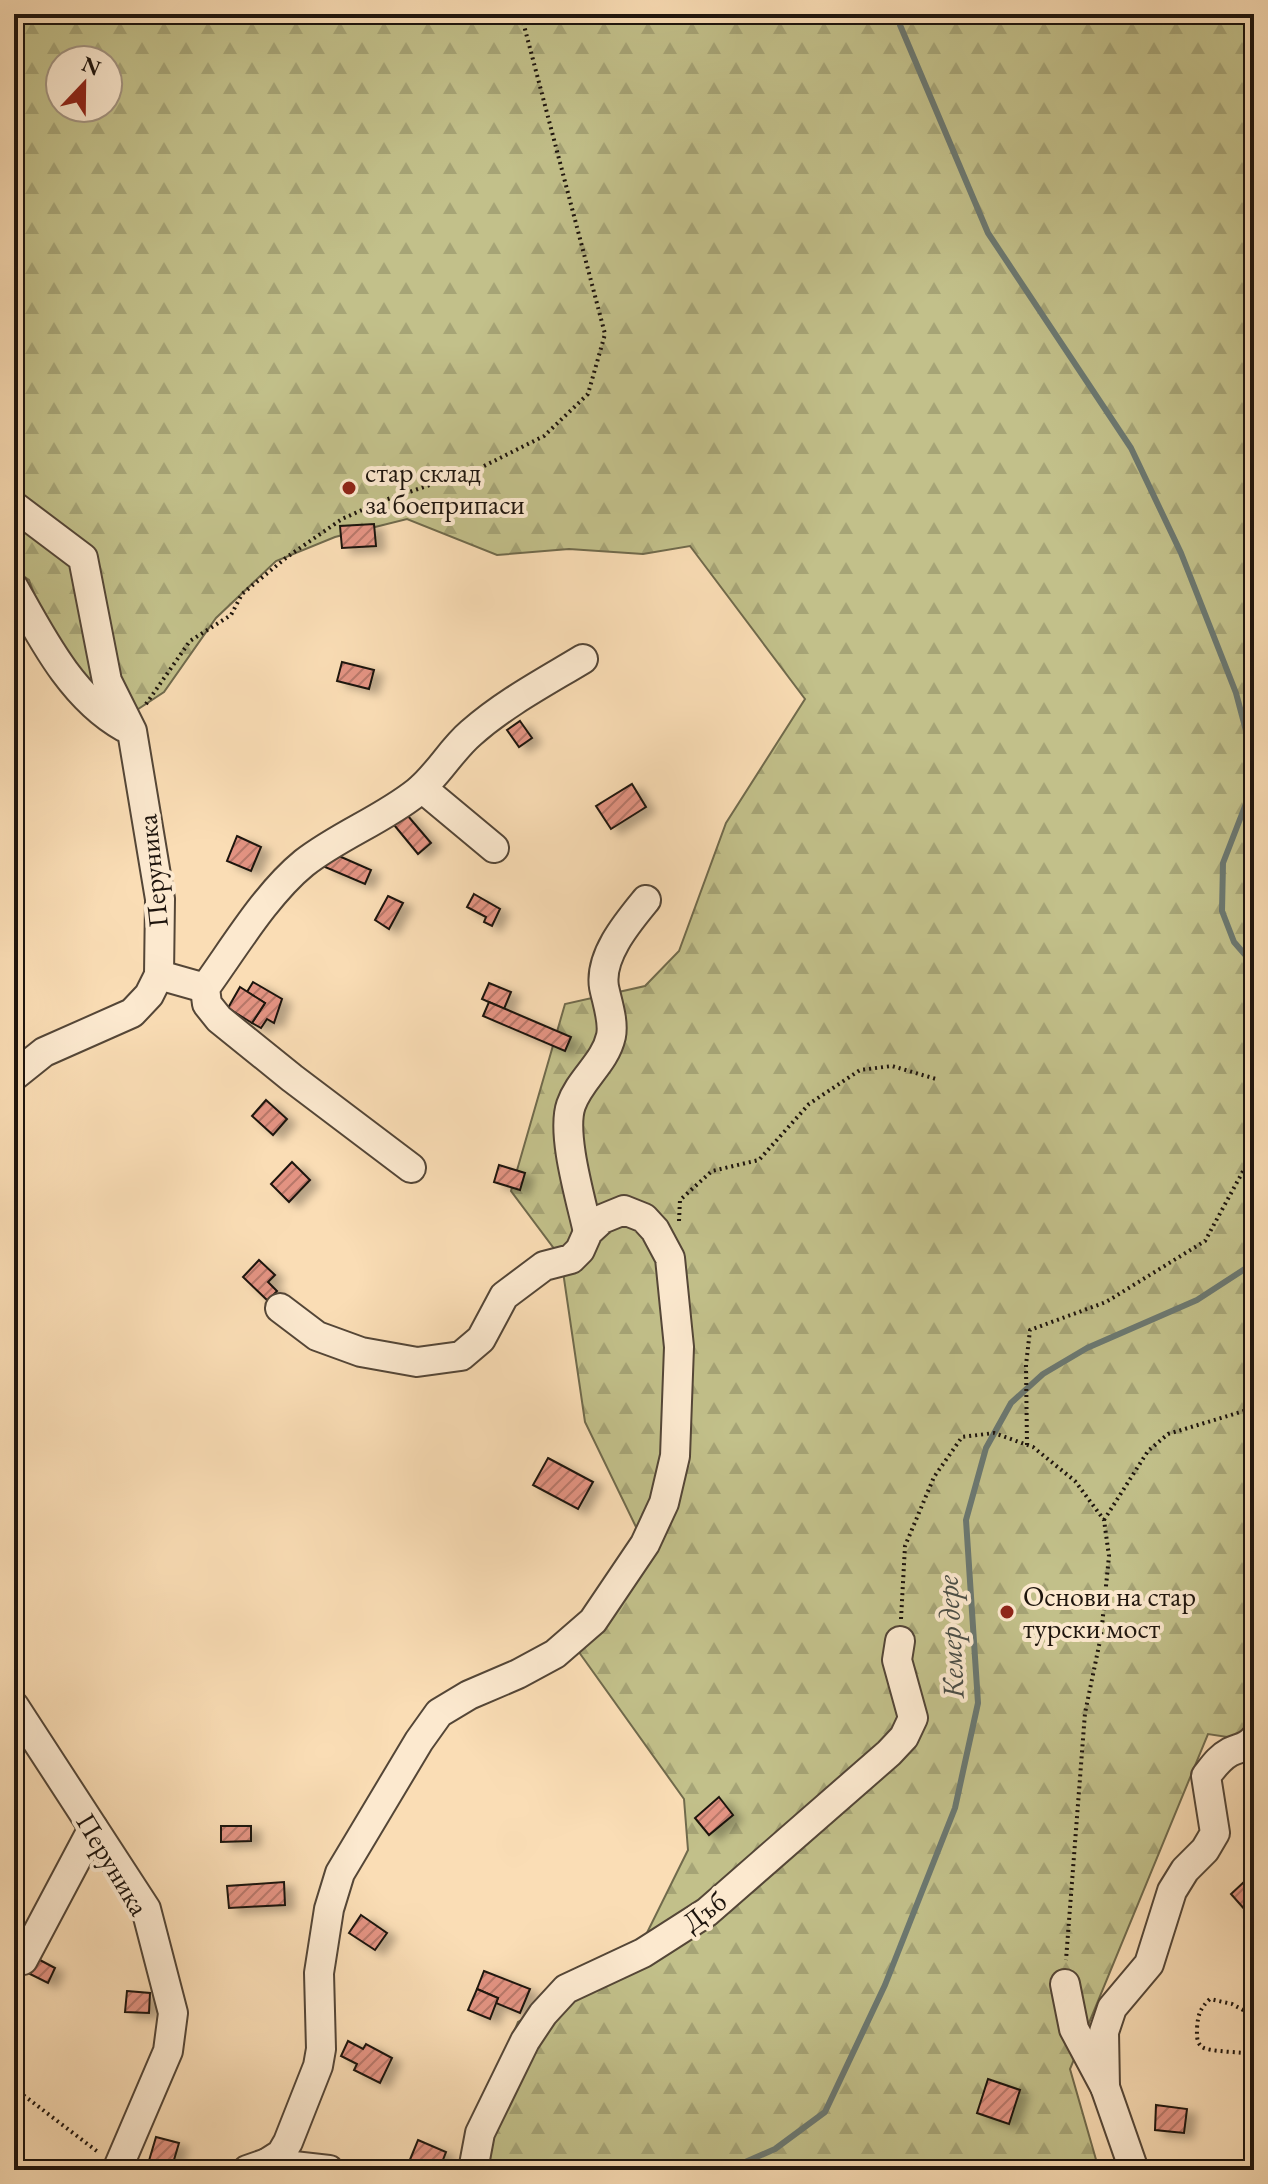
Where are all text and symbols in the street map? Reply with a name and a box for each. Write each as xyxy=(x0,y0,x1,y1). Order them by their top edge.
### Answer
north arrow xyxy=(44,44,124,124)
text: N xyxy=(78,49,105,83)
place label: стар склад за боеприпаси xyxy=(365,454,525,522)
marker: стар склад за боеприпаси xyxy=(340,479,358,497)
street label: Перуника xyxy=(128,812,176,929)
water label: Кемер дере xyxy=(927,1573,973,1701)
place label: Основи на стар турски мост xyxy=(1023,1578,1196,1646)
marker: Основи на стар турски мост xyxy=(998,1603,1016,1621)
street label: Перуника xyxy=(68,1806,158,1923)
street label: Дъб xyxy=(675,1883,733,1939)

